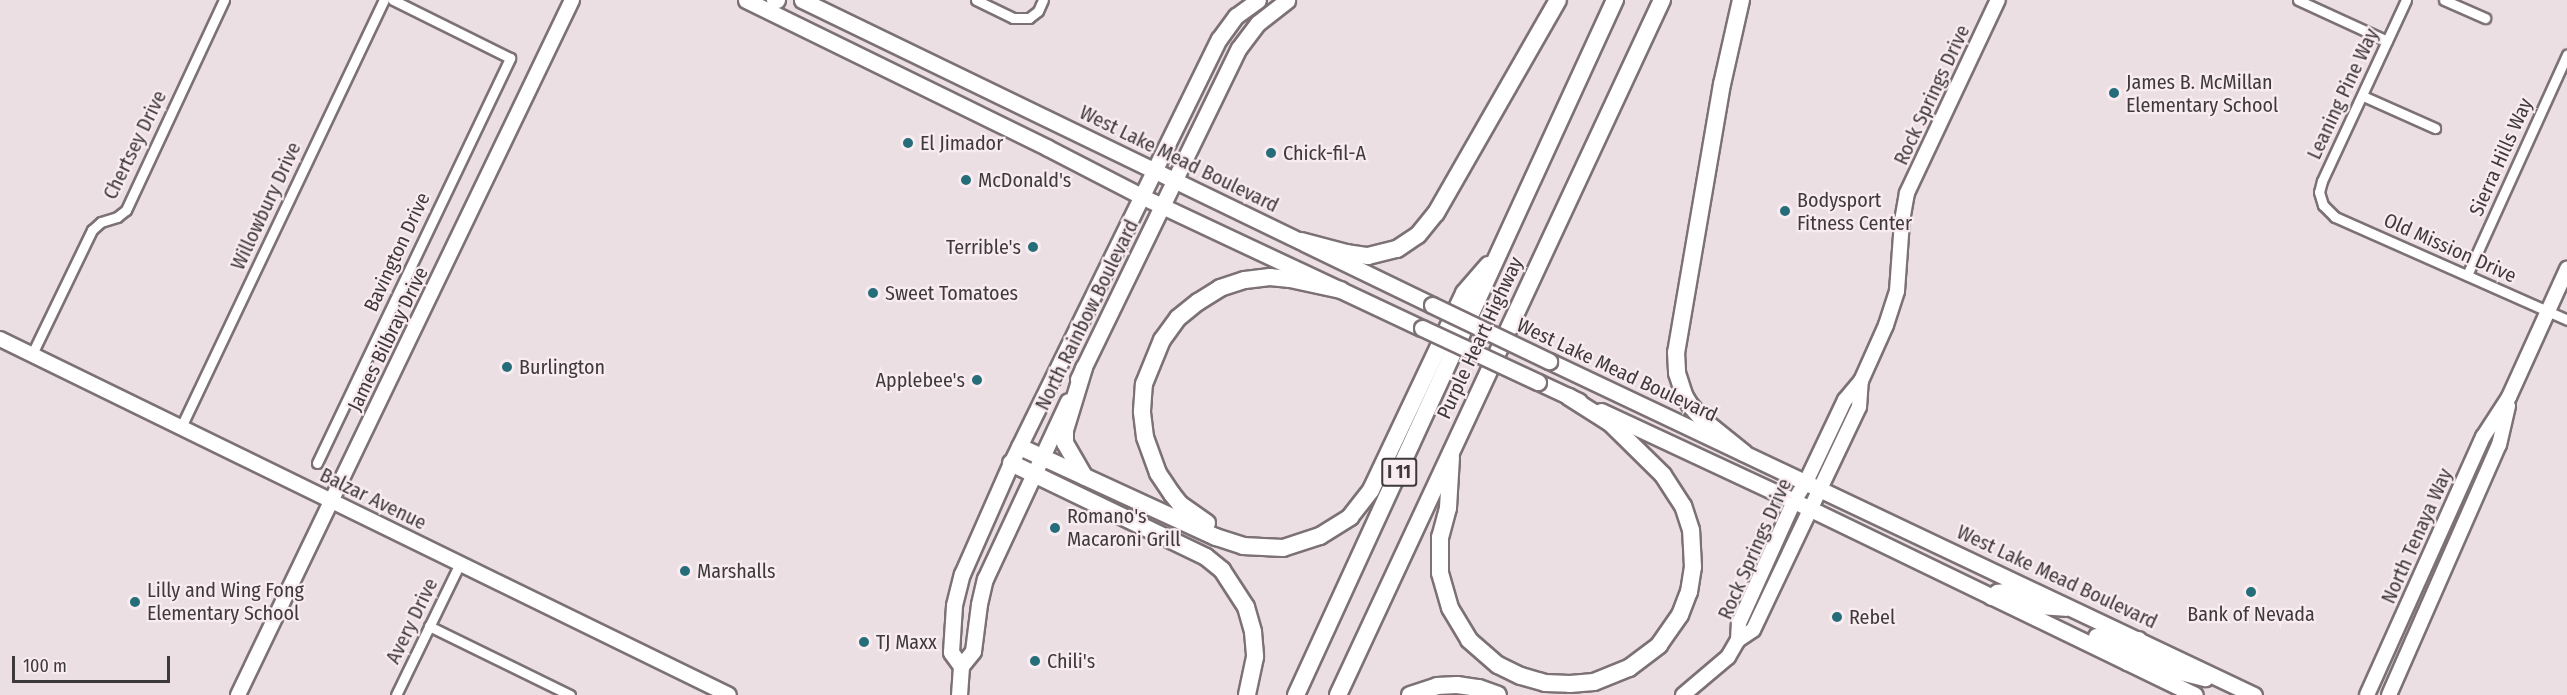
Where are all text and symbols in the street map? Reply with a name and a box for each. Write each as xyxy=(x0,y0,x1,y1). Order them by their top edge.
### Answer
street label: Rock Springs Drive xyxy=(1889,21,1975,169)
street label: Leaning Pine Way xyxy=(2302,25,2384,163)
place label: James B. McMillan Elementary School xyxy=(2126,70,2278,117)
marker: James B. McMillan Elementary School xyxy=(2107,86,2121,100)
street label: Chertsey Drive xyxy=(98,87,172,203)
street label: Sierra Hills Way xyxy=(2464,94,2538,220)
street label: West Lake Mead Boulevard xyxy=(1076,100,1282,218)
place label: El Jimador xyxy=(920,131,1003,155)
marker: El Jimador xyxy=(901,136,915,150)
street label: Willowbury Drive xyxy=(226,138,306,274)
place label: Chick-fil-A xyxy=(1283,141,1366,165)
marker: Chick-fil-A xyxy=(1264,146,1278,160)
place label: McDonald's xyxy=(978,168,1071,192)
marker: McDonald's xyxy=(959,173,973,187)
place label: Bodysport Fitness Center xyxy=(1797,188,1912,235)
street label: Bavington Drive xyxy=(359,189,435,315)
marker: Bodysport Fitness Center xyxy=(1778,204,1792,218)
street label: Old Mission Drive xyxy=(2380,208,2520,288)
street label: North Rainbow Boulevard xyxy=(1030,216,1144,414)
place label: Terrible's xyxy=(946,235,1021,259)
marker: Terrible's xyxy=(1026,240,1040,254)
street label: Purple Heart Highway xyxy=(1432,253,1528,423)
street label: James Bilbray Drive xyxy=(343,263,433,415)
place label: Sweet Tomatoes xyxy=(885,281,1018,305)
marker: Sweet Tomatoes xyxy=(866,286,880,300)
street label: West Lake Mead Boulevard xyxy=(1513,313,1721,427)
place label: Burlington xyxy=(519,355,605,379)
marker: Burlington xyxy=(500,360,514,374)
place label: Applebee's xyxy=(876,368,965,392)
marker: Applebee's xyxy=(970,373,984,387)
road number: I 11 xyxy=(1381,457,1417,487)
street label: Balzar Avenue xyxy=(316,463,430,535)
street label: North Tenaya Way xyxy=(2376,465,2458,607)
street label: Rock Springs Drive xyxy=(1713,475,1797,623)
place label: Romano's Macaroni Grill xyxy=(1067,504,1180,551)
street label: West Lake Mead Boulevard xyxy=(1953,520,2161,634)
marker: Romano's Macaroni Grill xyxy=(1048,521,1062,535)
place label: Marshalls xyxy=(697,559,775,583)
marker: Marshalls xyxy=(678,564,692,578)
street label: Avery Drive xyxy=(381,574,443,668)
place label: Lilly and Wing Fong Elementary School xyxy=(147,578,304,625)
marker: Bank of Nevada xyxy=(2244,585,2258,599)
marker: Lilly and Wing Fong Elementary School xyxy=(128,595,142,609)
place label: Bank of Nevada xyxy=(2187,602,2315,626)
place label: Rebel xyxy=(1849,605,1895,629)
marker: Rebel xyxy=(1830,610,1844,624)
place label: TJ Maxx xyxy=(876,630,937,654)
marker: TJ Maxx xyxy=(857,635,871,649)
scale bar xyxy=(15,644,172,682)
place label: Chili's xyxy=(1047,649,1095,673)
marker: Chili's xyxy=(1028,654,1042,668)
text: 100 m xyxy=(23,655,67,677)

